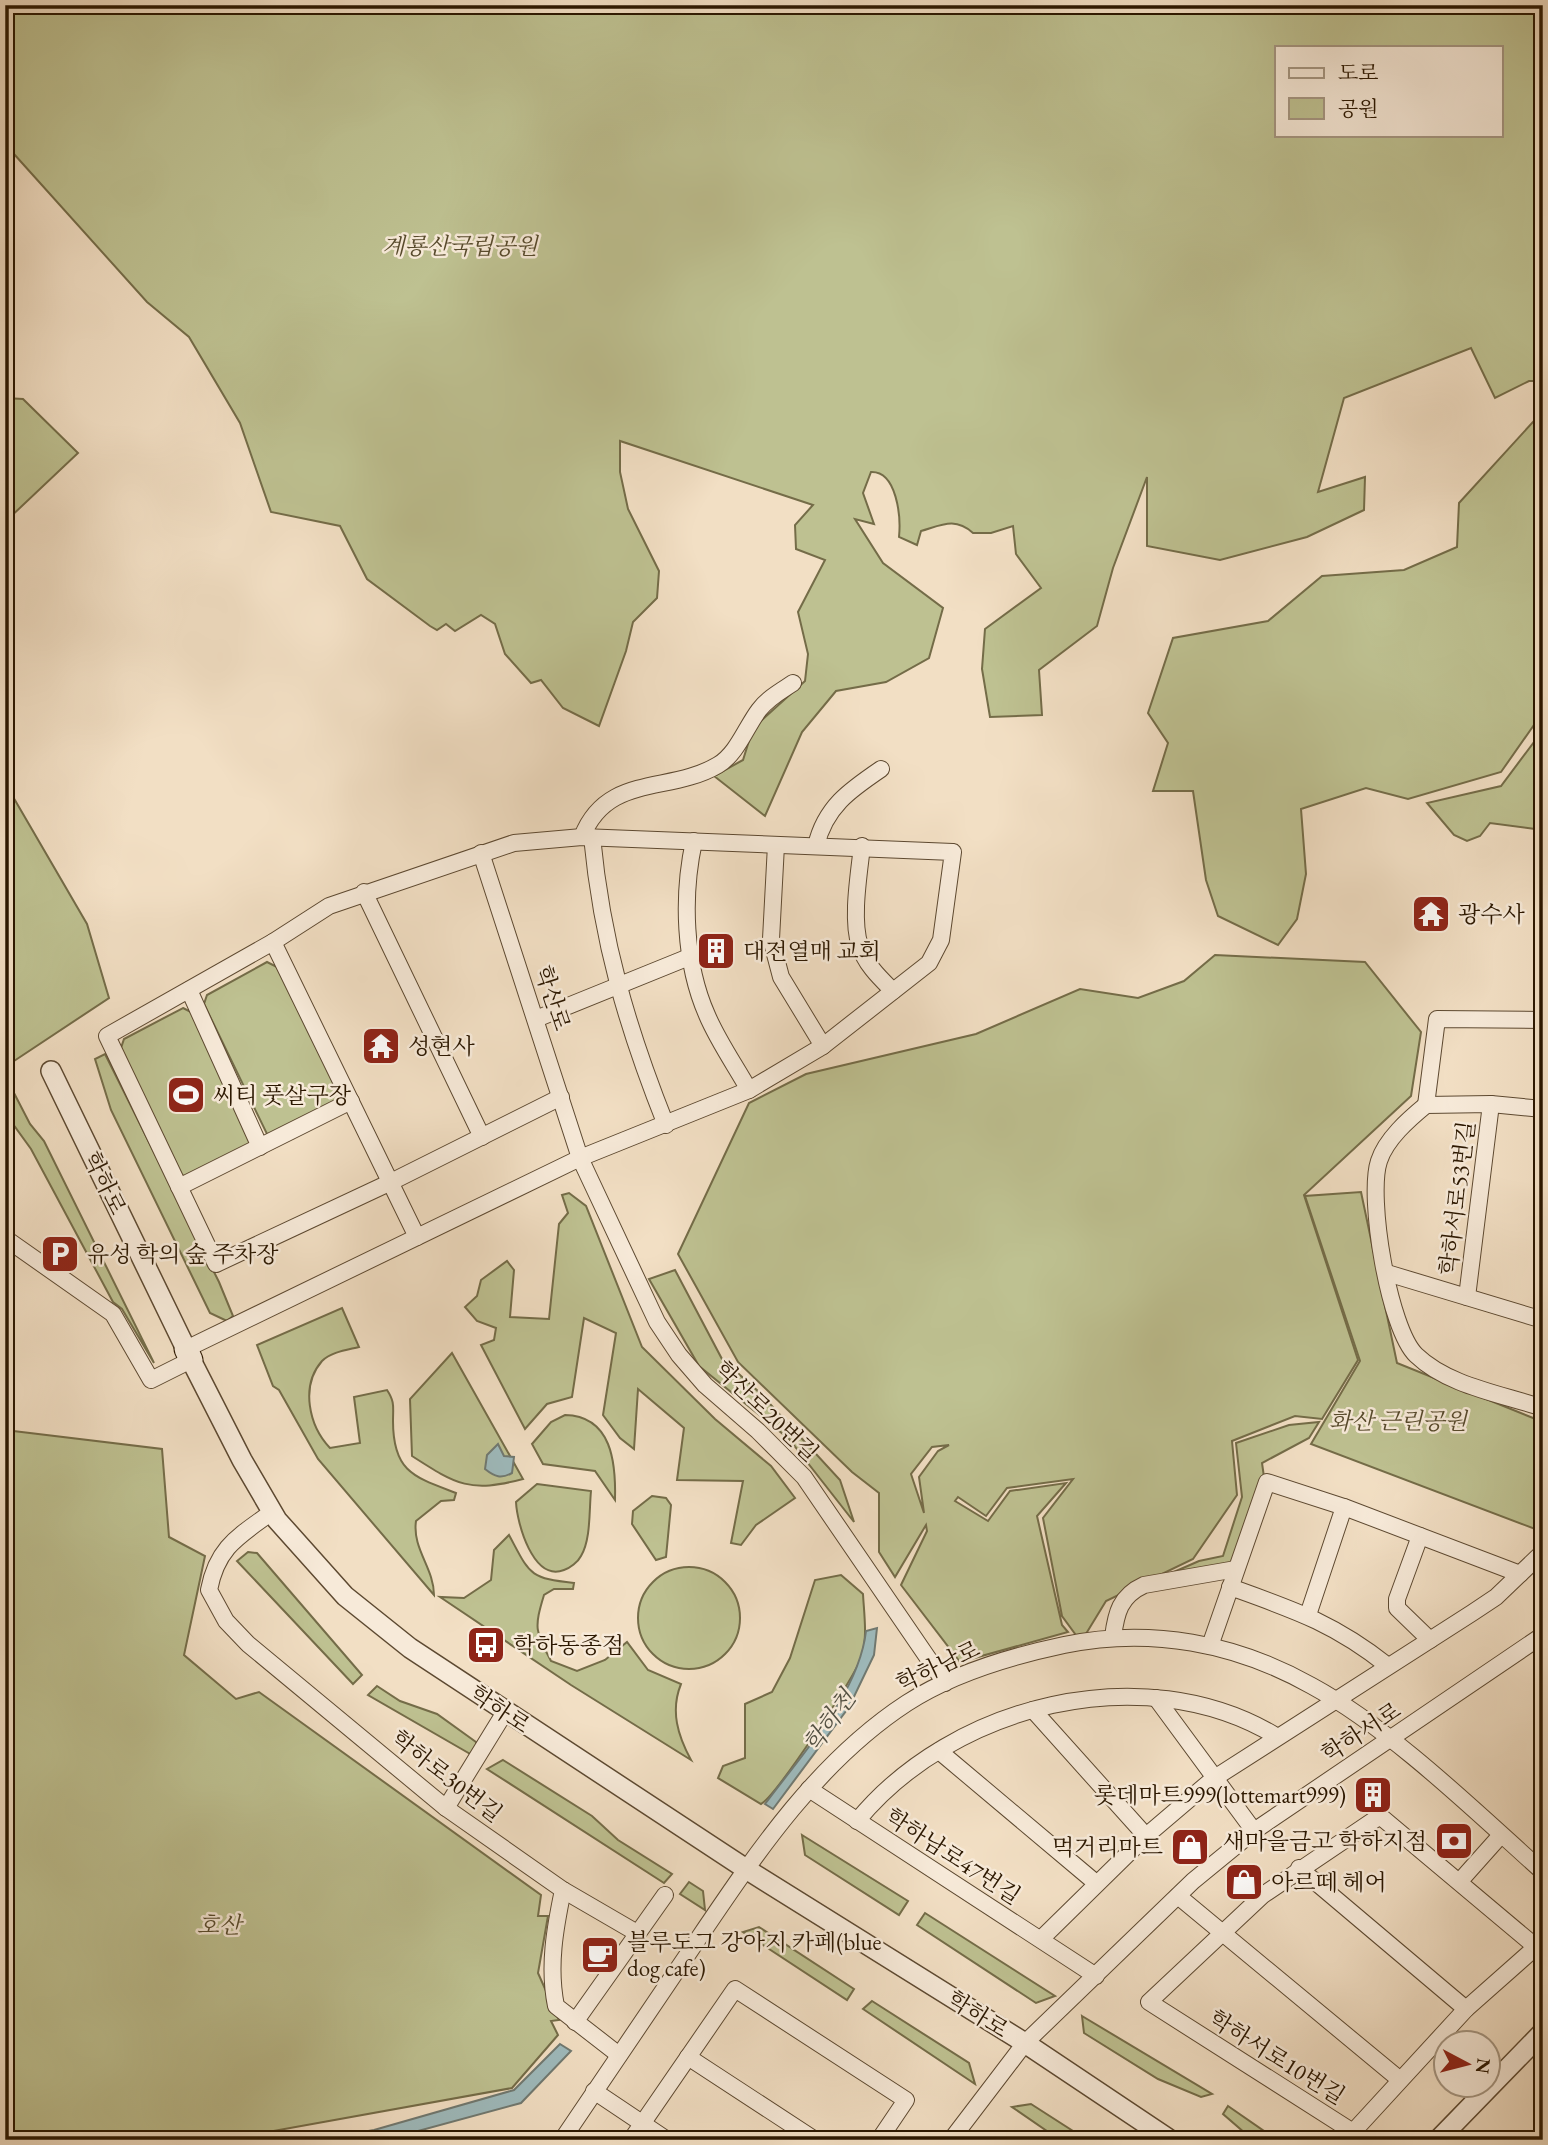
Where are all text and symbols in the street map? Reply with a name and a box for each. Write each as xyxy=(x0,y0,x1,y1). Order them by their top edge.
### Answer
legend xyxy=(1275,46,1502,136)
text: 도로 xyxy=(1338,59,1379,86)
text: 공원 xyxy=(1338,95,1379,122)
park label: 계룡산국립공원 xyxy=(382,231,540,261)
temple icon: 광수사 xyxy=(1410,893,1452,935)
place label: 광수사 xyxy=(1458,899,1525,929)
building icon: 대전열매 교회 xyxy=(695,930,737,972)
place label: 대전열매 교회 xyxy=(743,936,881,966)
street label: 학산로 xyxy=(528,962,578,1034)
temple icon: 성현사 xyxy=(360,1025,402,1067)
place label: 성현사 xyxy=(408,1031,475,1061)
sports icon: 씨티 풋살구장 xyxy=(165,1074,207,1116)
place label: 씨티 풋살구장 xyxy=(213,1080,352,1110)
street label: 학하서로53번길 xyxy=(1433,1119,1481,1277)
street label: 학하로 xyxy=(77,1146,133,1220)
parking icon: 유성 학의 숲 주차장 xyxy=(39,1233,81,1275)
place label: 유성 학의 숲 주차장 xyxy=(87,1239,279,1269)
street label: 학산로20번길 xyxy=(709,1354,825,1468)
park label: 화산 근린공원 xyxy=(1329,1406,1469,1436)
bus stop icon: 학하동종점 xyxy=(465,1624,507,1666)
place label: 학하동종점 xyxy=(513,1630,624,1660)
street label: 학하남로 xyxy=(891,1634,985,1698)
street label: 학하로 xyxy=(464,1678,536,1740)
water label: 학하천 xyxy=(796,1682,863,1758)
street label: 학하서로 xyxy=(1316,1695,1406,1769)
street label: 학하로30번길 xyxy=(385,1723,509,1829)
building icon: 롯데마트999(lottemart999) xyxy=(1352,1774,1394,1816)
place label: 롯데마트999(lottemart999) xyxy=(1094,1780,1346,1810)
street label: 학하남로47번길 xyxy=(880,1801,1026,1911)
bank icon: 새마을금고 학하지점 xyxy=(1433,1820,1475,1862)
shop icon: 먹거리마트 xyxy=(1169,1826,1211,1868)
place label: 새마을금고 학하지점 xyxy=(1222,1826,1427,1856)
place label: 먹거리마트 xyxy=(1052,1832,1163,1862)
shop icon: 아르떼 헤어 xyxy=(1223,1861,1265,1903)
place label: 아르떼 헤어 xyxy=(1271,1867,1387,1897)
park label: 호산 xyxy=(197,1910,244,1940)
place label: 블루도그 강아지 카페(blue dog cafe) xyxy=(627,1927,882,1983)
cafe icon: 블루도그 강아지 카페(blue dog cafe) xyxy=(579,1934,621,1976)
street label: 학하로 xyxy=(942,1984,1014,2044)
street label: 학하서로10번길 xyxy=(1203,2003,1351,2111)
north arrow xyxy=(1432,2030,1502,2100)
text: N xyxy=(1470,2057,1497,2076)

